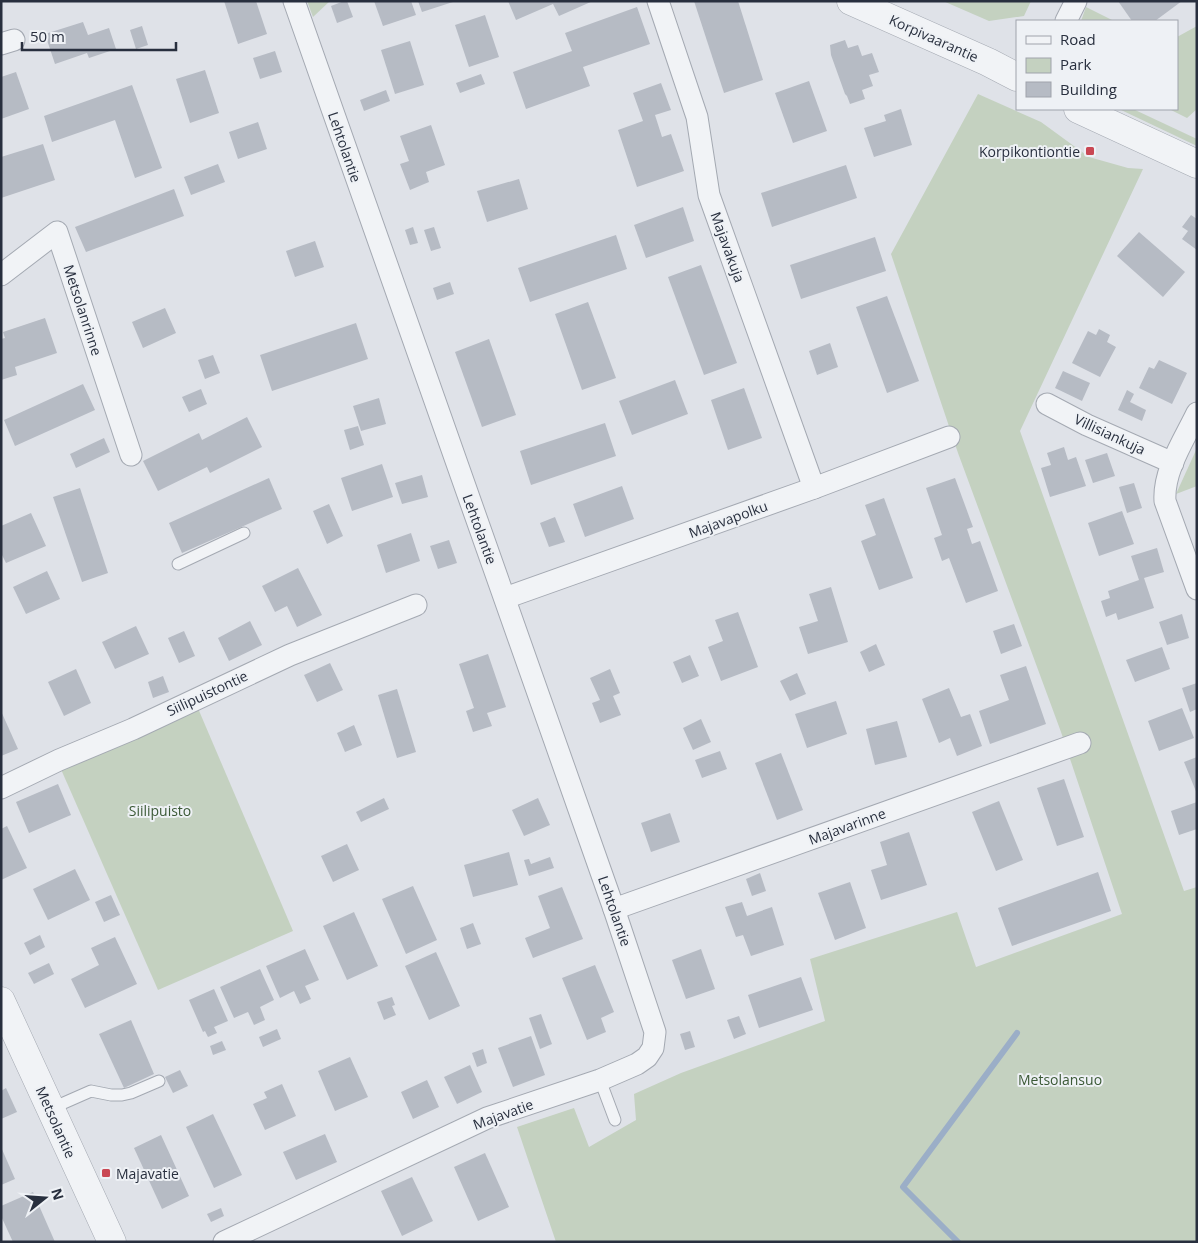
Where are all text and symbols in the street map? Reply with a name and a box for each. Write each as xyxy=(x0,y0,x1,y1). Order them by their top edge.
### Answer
street label: Korpivaarantie xyxy=(886,10,982,66)
scale bar xyxy=(22,20,176,52)
legend xyxy=(1016,20,1178,110)
text: 50 m xyxy=(30,26,65,46)
text: Road xyxy=(1060,29,1096,49)
text: Park xyxy=(1060,54,1091,74)
text: Building xyxy=(1060,79,1117,99)
street label: Lehtolantie xyxy=(324,109,366,185)
place label: Korpikontiontie xyxy=(979,142,1080,161)
marker: Korpikontiontie xyxy=(1084,145,1096,157)
street label: Majavakuja xyxy=(706,209,750,285)
street label: Metsolanrinne xyxy=(59,262,107,358)
street label: Villisiankuja xyxy=(1071,409,1149,459)
street label: Lehtolantie xyxy=(459,491,502,567)
street label: Majavapolku xyxy=(686,496,770,542)
street label: Siilipuistontie xyxy=(163,666,251,720)
park label: Siilipuisto xyxy=(129,801,191,820)
street label: Majavarinne xyxy=(806,803,888,849)
street label: Lehtolantie xyxy=(594,873,636,949)
park label: Metsolansuo xyxy=(1018,1070,1102,1089)
street label: Metsolantie xyxy=(32,1083,80,1161)
street label: Majavatie xyxy=(470,1094,536,1134)
place label: Majavatie xyxy=(116,1164,179,1183)
marker: Majavatie xyxy=(100,1167,112,1179)
north arrow xyxy=(20,1173,70,1223)
text: N xyxy=(47,1186,69,1202)

